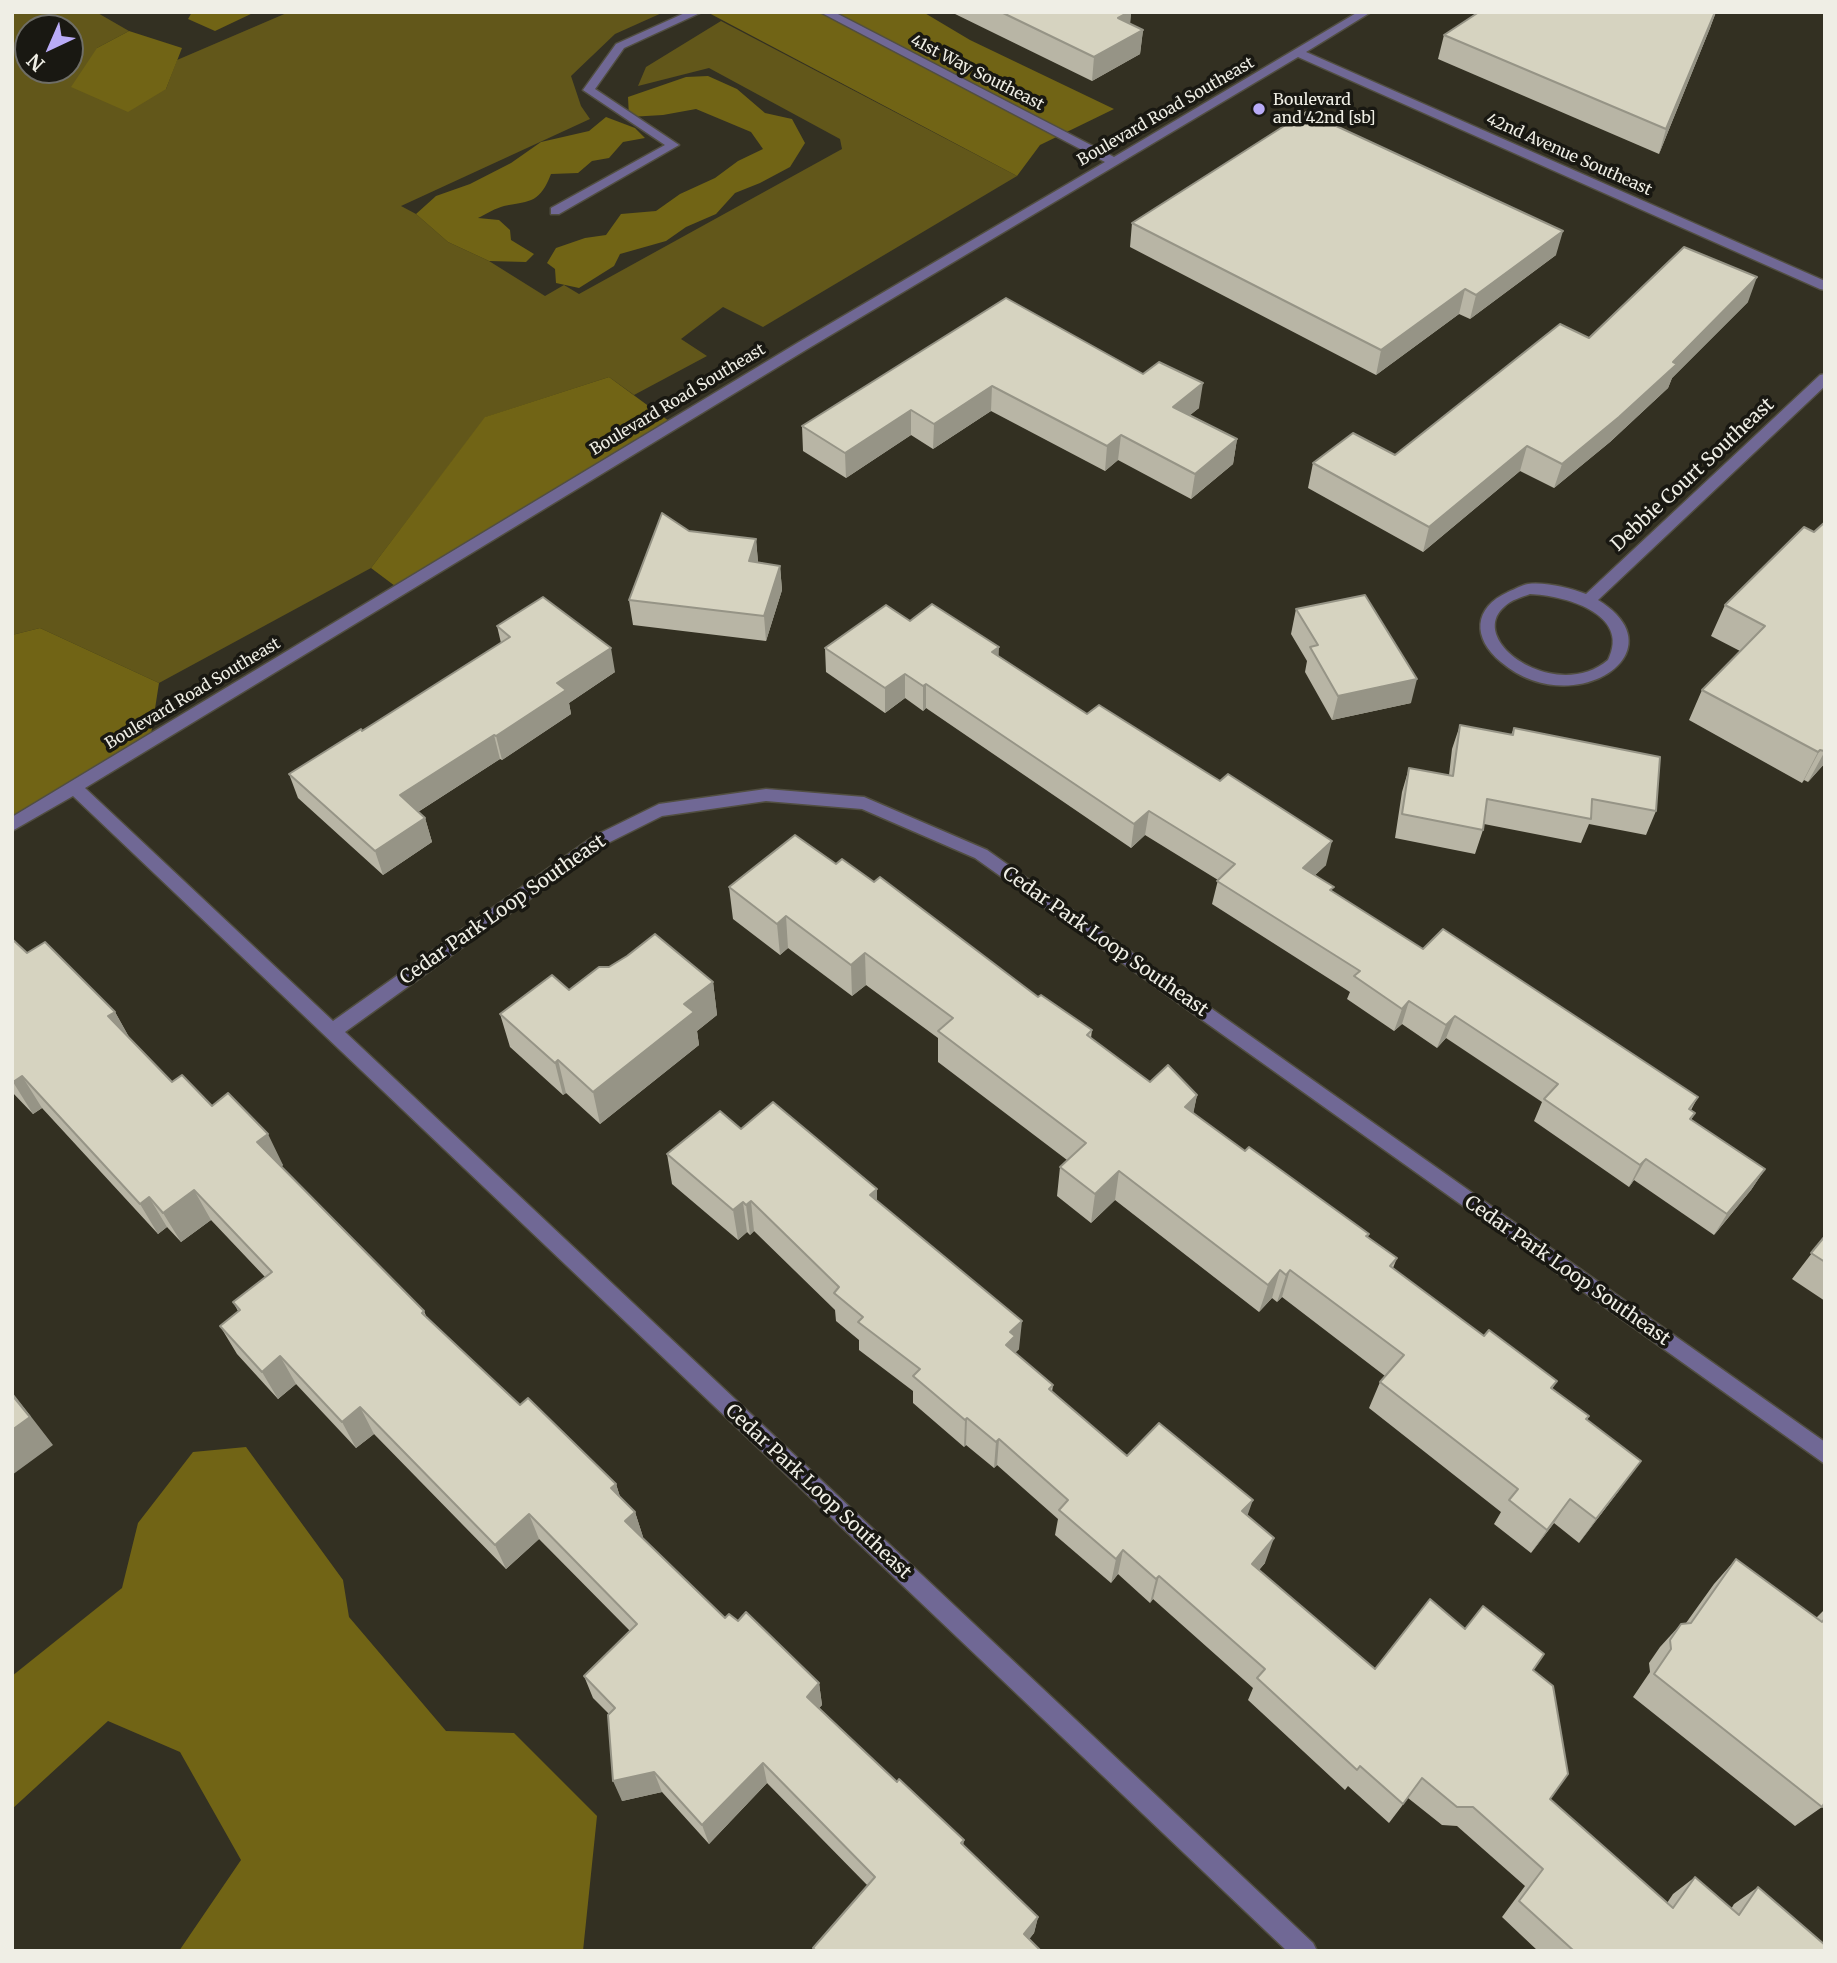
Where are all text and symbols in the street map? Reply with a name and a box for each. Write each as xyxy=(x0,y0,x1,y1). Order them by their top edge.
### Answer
north arrow xyxy=(14,14,84,84)
street label: 41st Way Southeast xyxy=(907,31,1047,115)
text: N xyxy=(22,49,50,77)
street label: Boulevard Road Southeast xyxy=(1074,53,1258,171)
place label: Boulevard and 42nd [sb] xyxy=(1273,90,1376,128)
marker: Boulevard and 42nd [sb] xyxy=(1251,101,1267,117)
street label: 42nd Avenue Southeast xyxy=(1483,110,1655,200)
street label: Boulevard Road Southeast xyxy=(587,340,769,460)
street label: Debbie Court Southeast xyxy=(1607,394,1779,556)
street label: Boulevard Road Southeast xyxy=(102,634,284,754)
street label: Cedar Park Loop Southeast xyxy=(396,830,610,990)
street label: Cedar Park Loop Southeast xyxy=(998,862,1212,1022)
street label: Cedar Park Loop Southeast xyxy=(1460,1191,1674,1351)
street label: Cedar Park Loop Southeast xyxy=(720,1400,916,1584)

